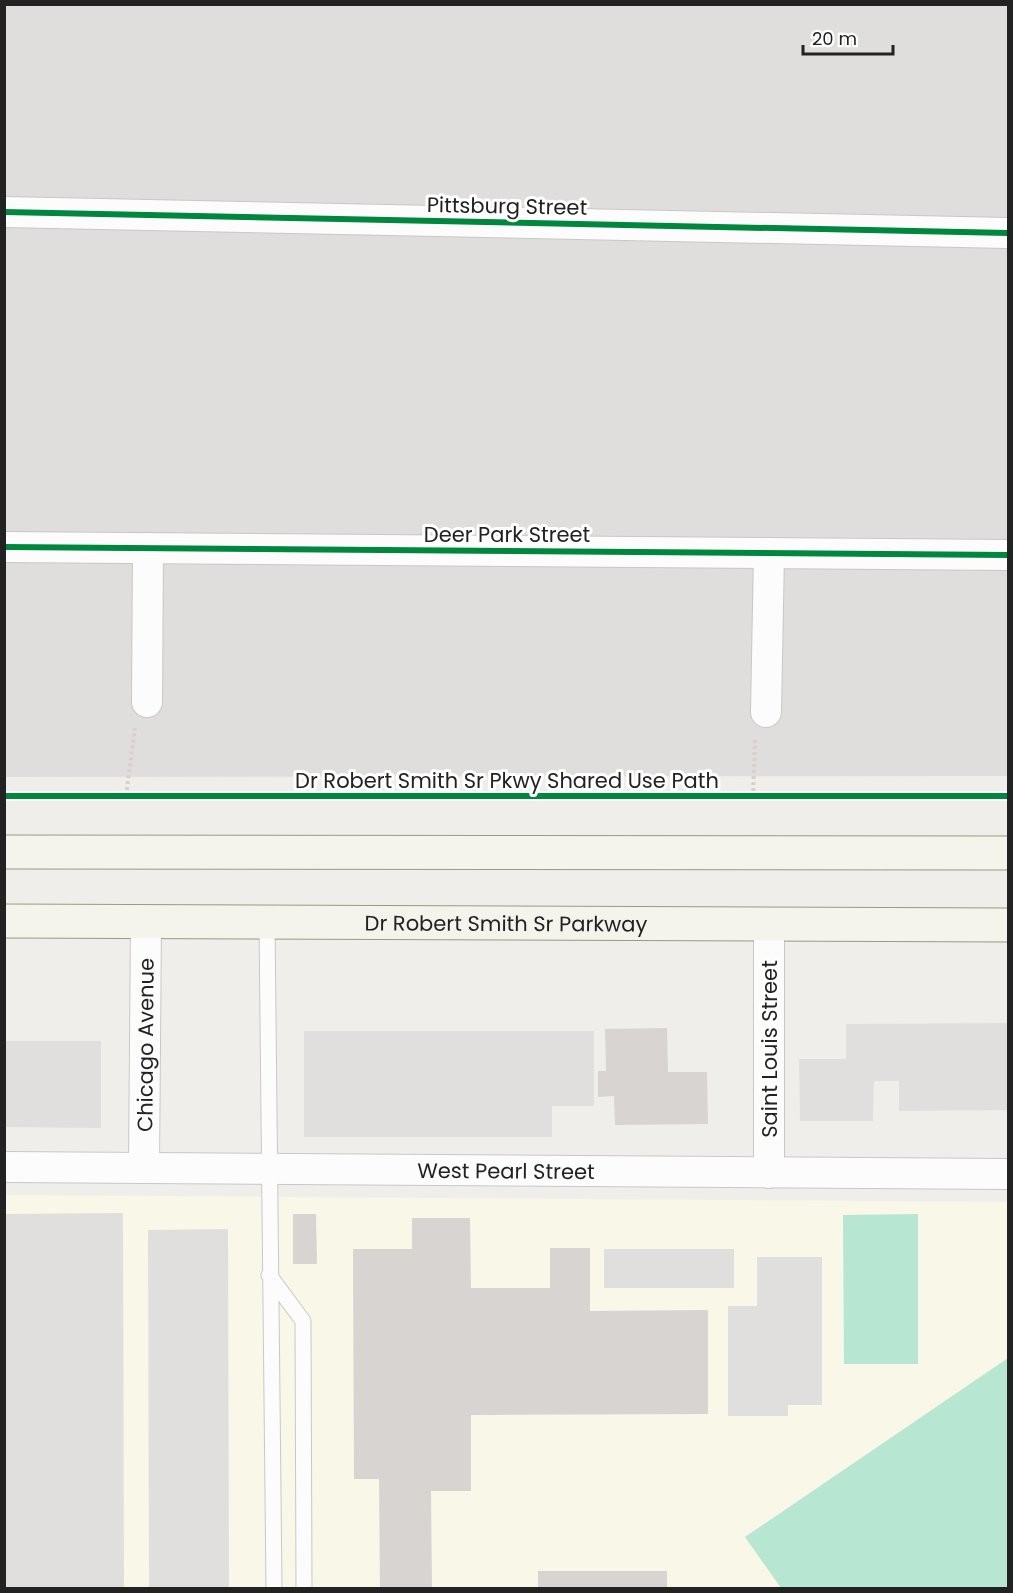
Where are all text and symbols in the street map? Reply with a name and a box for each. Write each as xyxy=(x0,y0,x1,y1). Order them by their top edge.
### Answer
scale bar xyxy=(803,18,893,56)
text: 20 m xyxy=(812,26,857,51)
street label: Pittsburg Street xyxy=(427,190,587,222)
street label: Deer Park Street xyxy=(424,520,590,549)
street label: Dr Robert Smith Sr Pkwy Shared Use Path xyxy=(295,766,719,795)
street label: Dr Robert Smith Sr Parkway xyxy=(365,908,648,938)
street label: Chicago Avenue xyxy=(130,958,160,1132)
street label: Saint Louis Street xyxy=(755,960,784,1138)
street label: West Pearl Street xyxy=(417,1155,595,1186)

